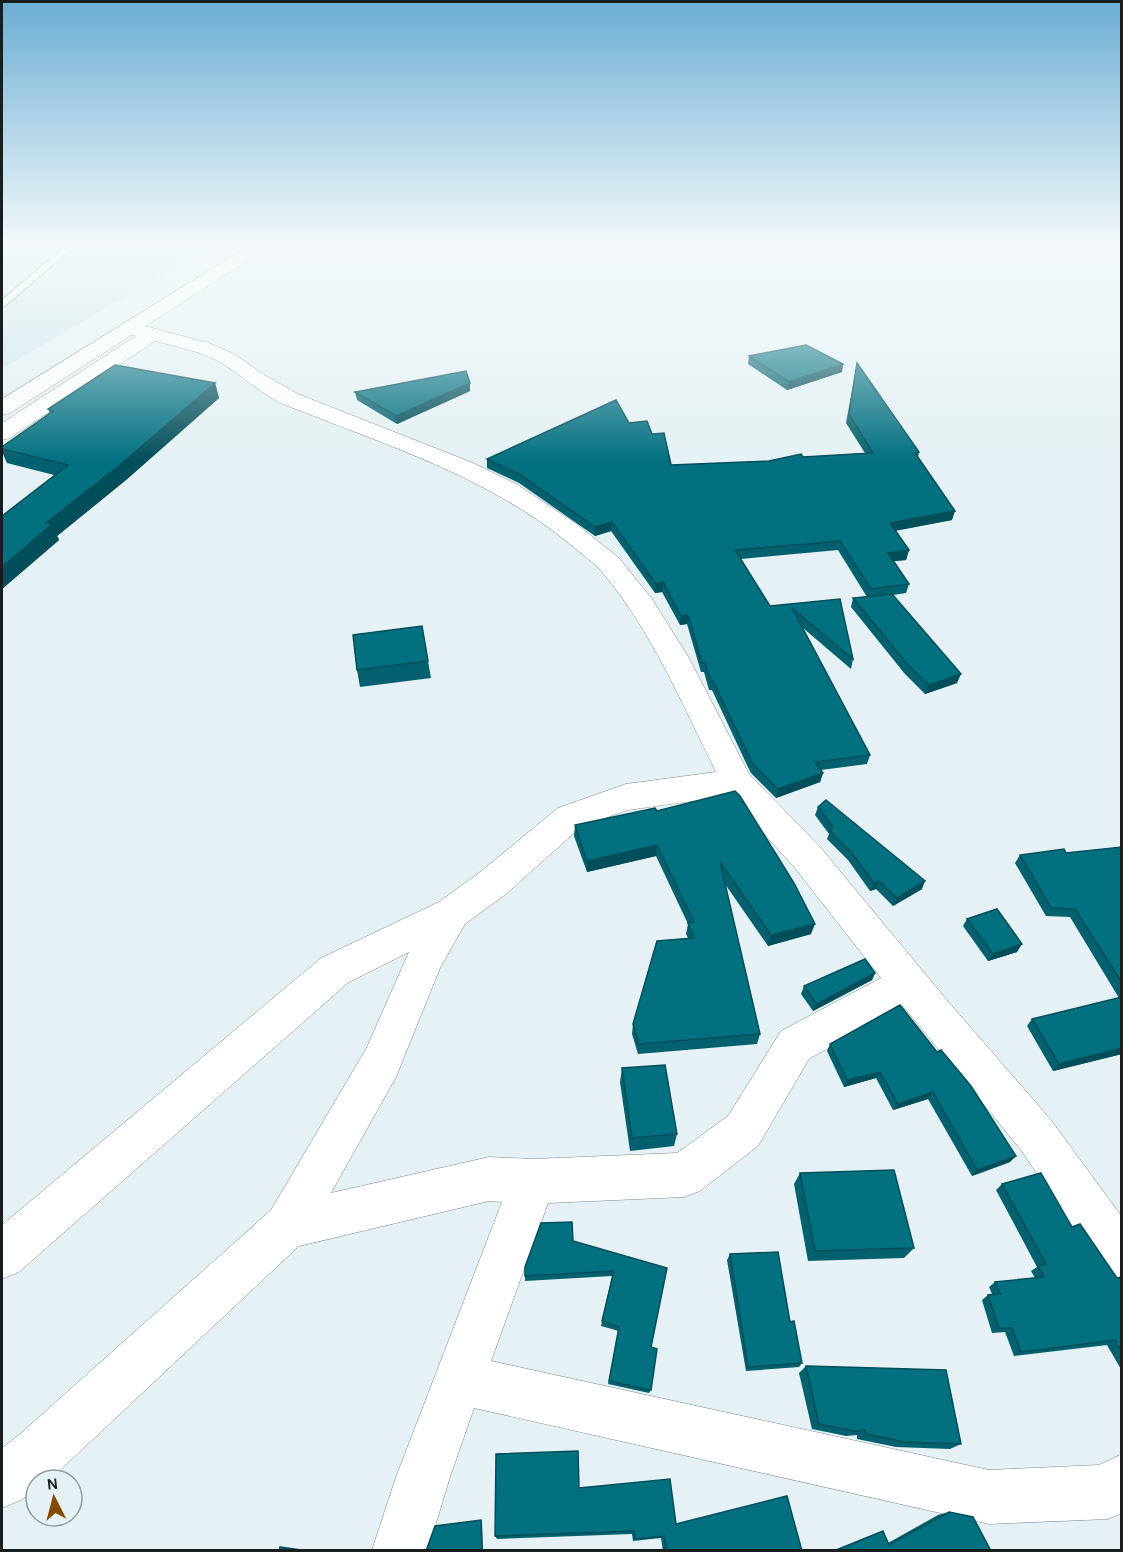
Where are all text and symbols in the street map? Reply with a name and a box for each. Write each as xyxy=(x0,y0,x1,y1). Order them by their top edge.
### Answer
north arrow xyxy=(24,1468,84,1528)
text: N xyxy=(46,1474,59,1494)

